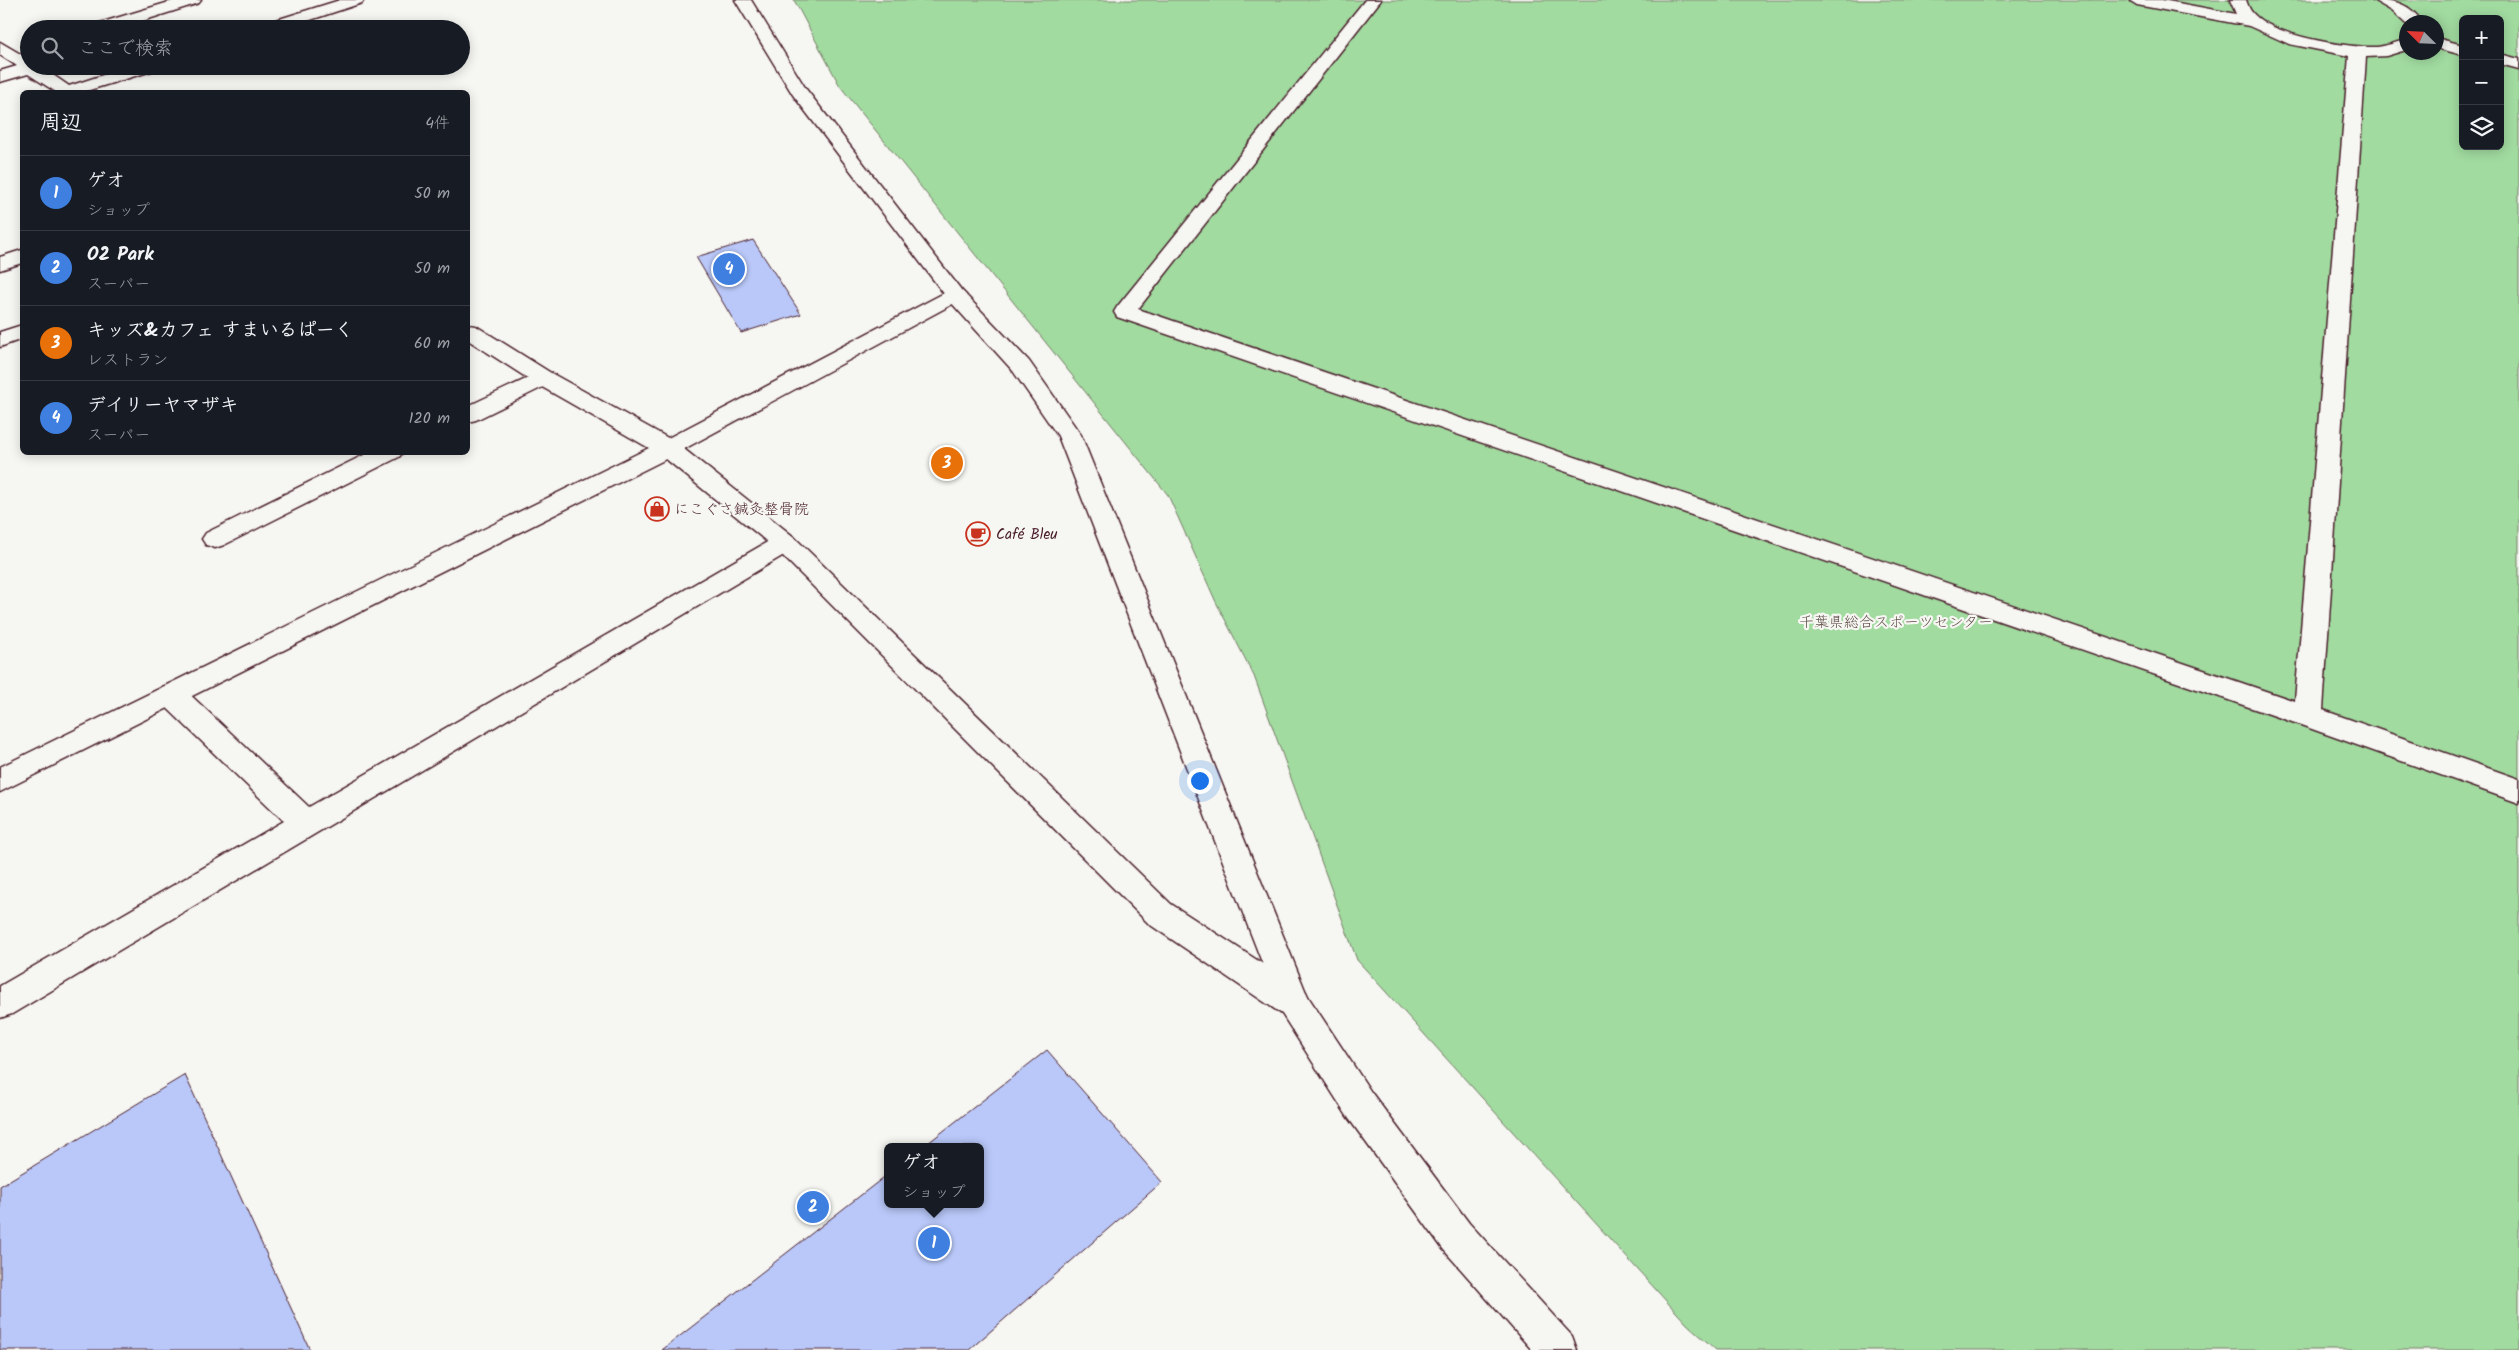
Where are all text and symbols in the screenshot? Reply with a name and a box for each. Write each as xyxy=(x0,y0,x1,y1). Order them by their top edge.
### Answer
north arrow xyxy=(2399,15,2444,60)
map controls xyxy=(2459,15,2504,150)
button: + xyxy=(2459,15,2504,60)
search box xyxy=(20,20,470,75)
icon: search xyxy=(38,34,66,62)
text: ここで検索 xyxy=(78,34,173,64)
button: − xyxy=(2459,60,2504,105)
button: layers xyxy=(2459,105,2504,150)
text: 周辺 xyxy=(40,107,82,140)
text: 4件 xyxy=(425,111,450,136)
text: ゲオ xyxy=(87,166,125,196)
text: 1 xyxy=(54,181,58,206)
text: 50 m xyxy=(414,181,450,206)
text: ショップ xyxy=(87,198,150,223)
text: O2 Park xyxy=(87,240,154,270)
pin: 4 xyxy=(713,250,745,288)
text: 2 xyxy=(51,256,61,281)
text: 50 m xyxy=(414,256,450,281)
text: スーパー xyxy=(87,272,150,297)
text: キッズ&カフェ すまいるぱーく xyxy=(87,316,354,346)
text: 3 xyxy=(52,331,60,356)
text: 60 m xyxy=(414,331,450,356)
text: レストラン xyxy=(87,348,168,373)
text: デイリーヤマザキ xyxy=(87,391,239,421)
text: 4 xyxy=(52,406,60,431)
text: 120 m xyxy=(409,406,450,431)
text: スーパー xyxy=(87,423,150,448)
pin: 3 xyxy=(931,444,963,482)
shop icon: にこぐさ鍼灸整骨院 xyxy=(644,496,670,522)
place label: にこぐさ鍼灸整骨院 xyxy=(674,498,809,522)
cafe icon: Café Bleu xyxy=(965,521,991,547)
place label: Café Bleu xyxy=(996,523,1057,547)
park label: 千葉県総合スポーツセンター xyxy=(1799,611,1993,635)
your location xyxy=(1187,768,1213,794)
popup xyxy=(884,1143,984,1208)
text: ゲオ xyxy=(902,1148,940,1178)
text: ショップ xyxy=(902,1180,966,1205)
pin: 2 xyxy=(797,1188,829,1226)
pin: 1 xyxy=(918,1224,950,1262)

